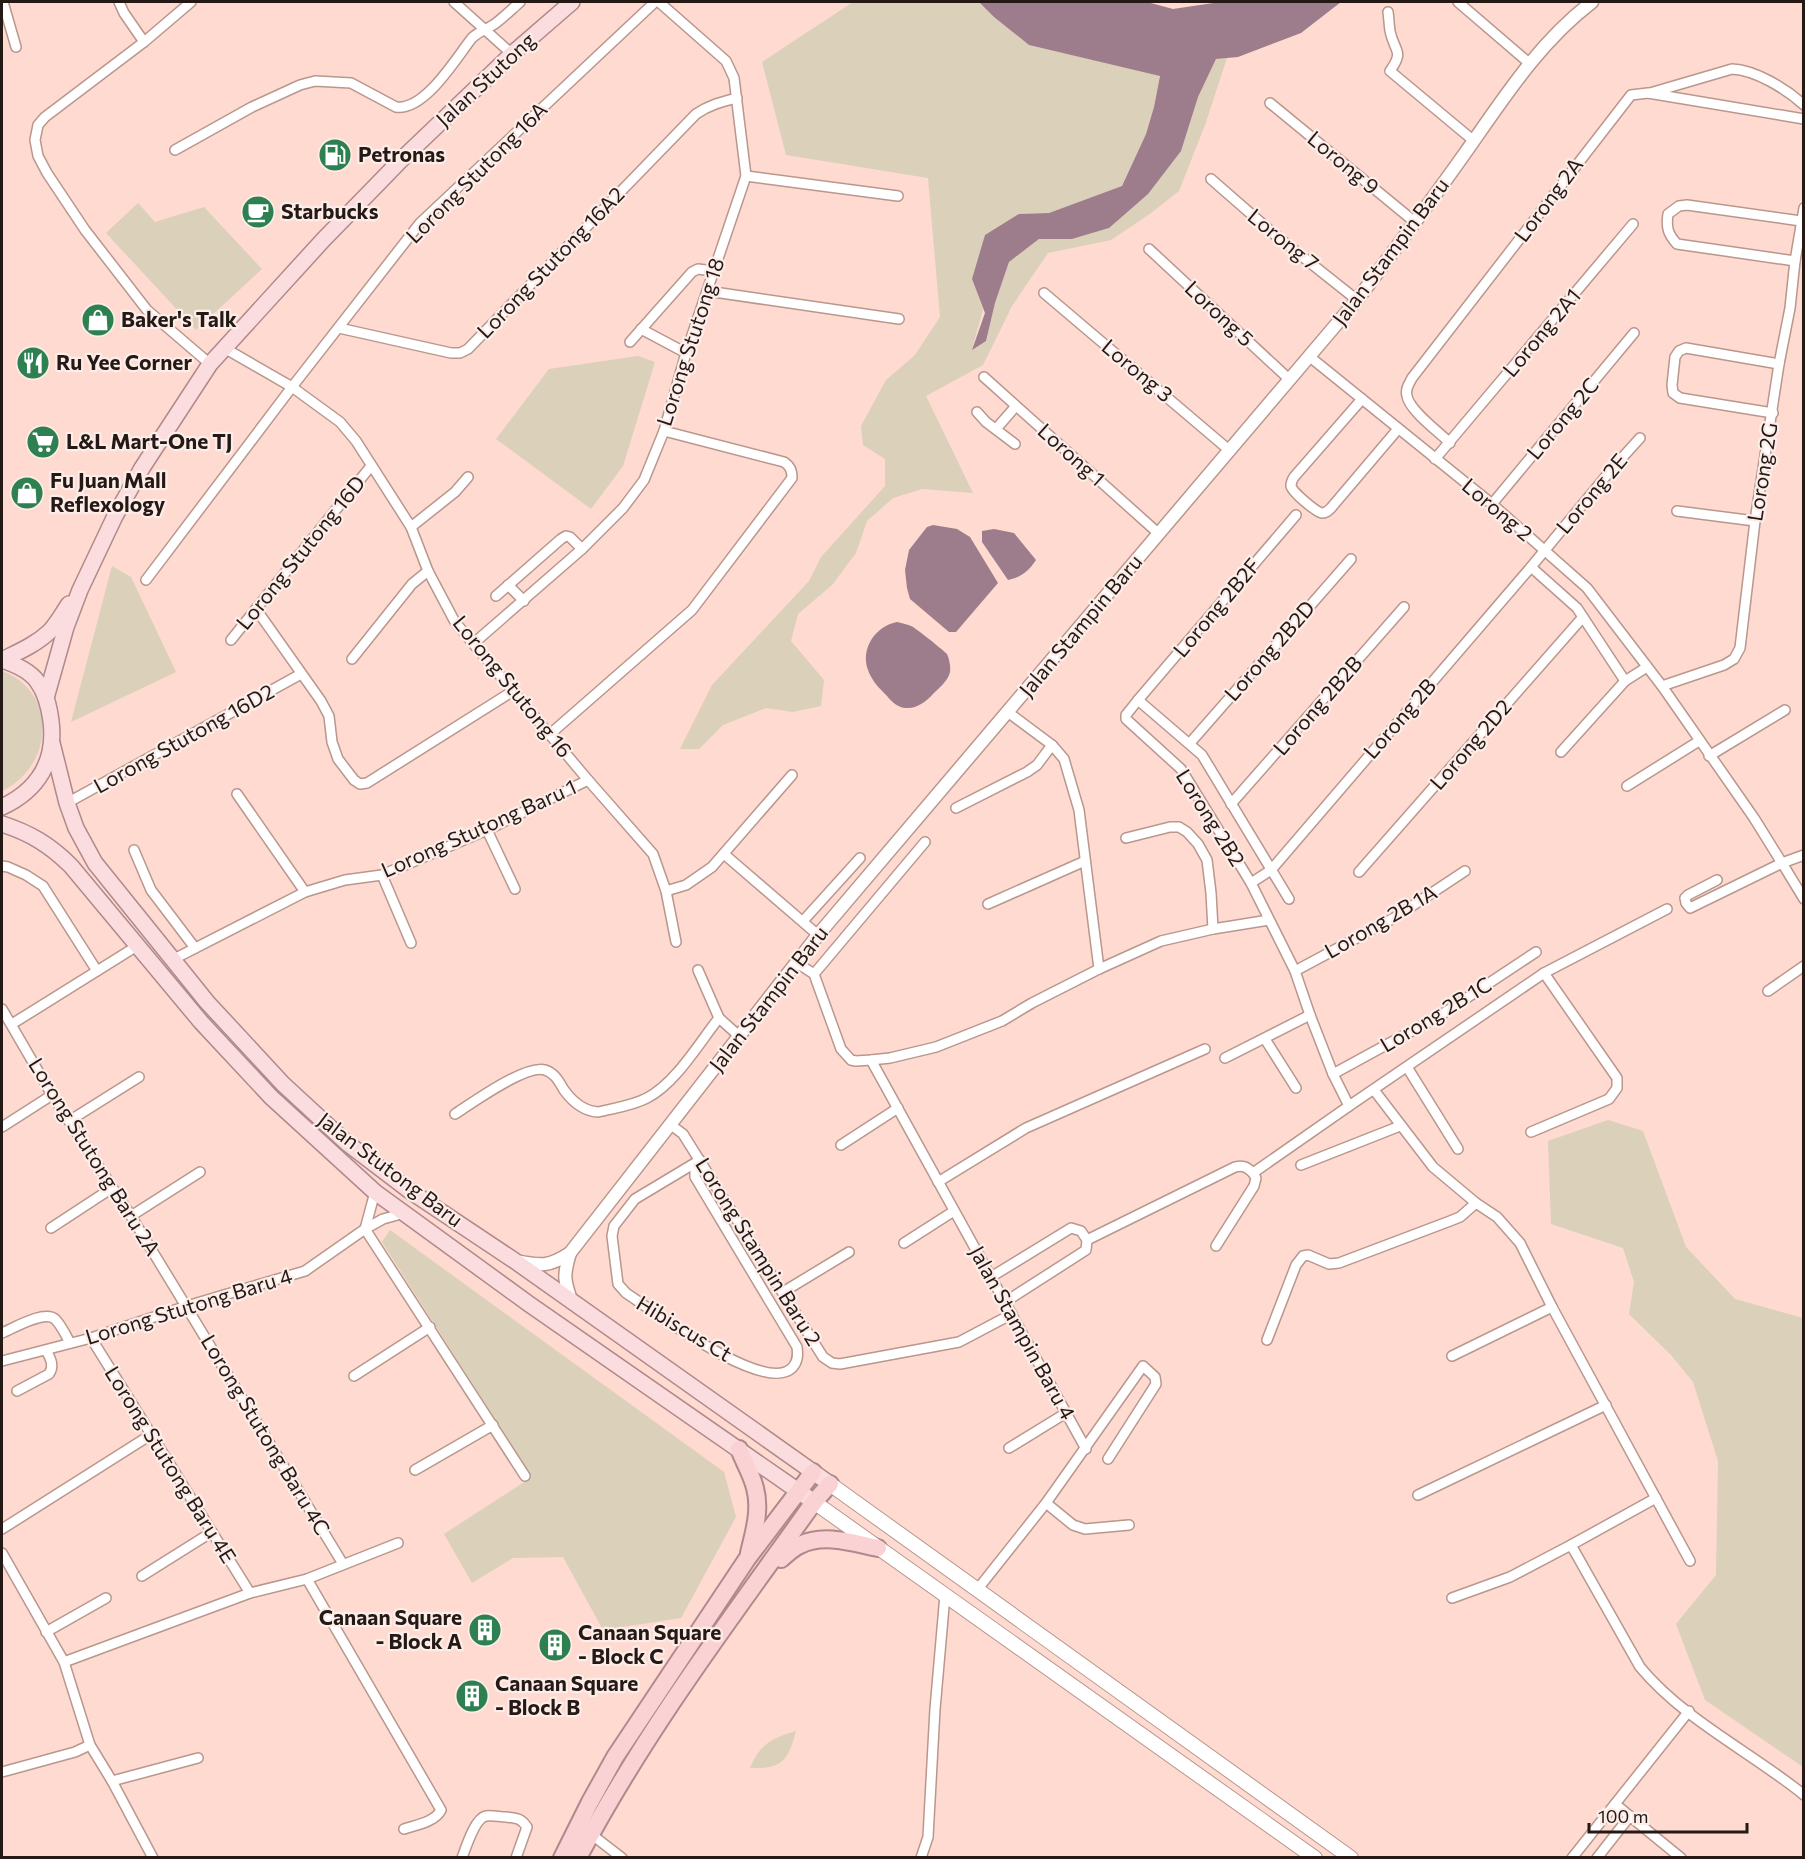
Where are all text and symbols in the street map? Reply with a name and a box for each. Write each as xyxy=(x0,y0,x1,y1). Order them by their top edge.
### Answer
street label: Jalan Stutong xyxy=(430,27,540,131)
street label: Lorong Stutong 16A xyxy=(400,96,552,248)
street label: Lorong 9 xyxy=(1303,125,1385,199)
fuel station icon: Petronas xyxy=(317,137,353,173)
place label: Petronas xyxy=(358,141,445,166)
street label: Lorong 2A xyxy=(1508,152,1587,246)
street label: Jalan Stampin Baru xyxy=(1326,172,1453,330)
street label: Lorong Stutong 16A2 xyxy=(471,181,629,343)
cafe icon: Starbucks xyxy=(240,194,276,230)
place label: Starbucks xyxy=(281,198,379,223)
street label: Lorong 7 xyxy=(1244,203,1324,275)
street label: Lorong Stutong 18 xyxy=(651,254,729,429)
street label: Lorong 5 xyxy=(1181,275,1260,351)
street label: Lorong 2A1 xyxy=(1497,283,1585,381)
shop icon: Baker's Talk xyxy=(80,302,116,338)
place label: Baker's Talk xyxy=(121,306,237,331)
street label: Lorong 3 xyxy=(1098,333,1178,407)
restaurant icon: Ru Yee Corner xyxy=(15,345,51,381)
place label: Ru Yee Corner xyxy=(56,349,192,374)
street label: Lorong 2C xyxy=(1521,372,1603,464)
street label: Lorong 1 xyxy=(1033,417,1111,490)
street label: Lorong 2G xyxy=(1741,421,1782,523)
supermarket icon: L&L Mart-One TJ xyxy=(25,424,61,460)
place label: L&L Mart-One TJ xyxy=(66,428,233,453)
street label: Lorong 2E xyxy=(1550,448,1632,538)
place label: Fu Juan Mall Reflexology xyxy=(50,467,166,516)
street label: Lorong Stutong 16D xyxy=(230,470,370,634)
street label: Lorong 2 xyxy=(1458,472,1538,545)
shop icon: Fu Juan Mall Reflexology xyxy=(9,475,45,511)
street label: Jalan Stampin Baru xyxy=(1013,549,1147,701)
street label: Lorong 2B2F xyxy=(1167,552,1264,662)
street label: Lorong 2B2D xyxy=(1218,595,1319,705)
street label: Lorong Stutong 16 xyxy=(448,610,578,762)
street label: Lorong 2B2B xyxy=(1267,650,1367,760)
street label: Lorong 2B xyxy=(1357,673,1440,763)
street label: Lorong Stutong 16D2 xyxy=(89,678,278,798)
street label: Lorong 2D2 xyxy=(1424,694,1516,794)
street label: Lorong 2B2 xyxy=(1172,764,1251,870)
street label: Lorong Stutong Baru 1 xyxy=(377,773,580,882)
street label: Lorong 2B 1A xyxy=(1320,879,1441,963)
street label: Jalan Stampin Baru xyxy=(703,920,832,1076)
street label: Lorong 2B 1C xyxy=(1375,971,1495,1057)
street label: Lorong Stutong Baru 2A xyxy=(24,1053,166,1260)
street label: Jalan Stutong Baru xyxy=(313,1106,468,1231)
street label: Lorong Stampin Baru 2 xyxy=(691,1153,827,1350)
street label: Jalan Stampin Baru 4 xyxy=(965,1241,1082,1424)
street label: Lorong Stutong Baru 4 xyxy=(82,1262,295,1349)
street label: Hibiscus Ct xyxy=(632,1289,737,1366)
street label: Lorong Stutong Baru 4C xyxy=(197,1330,336,1539)
street label: Lorong Stutong Baru 4E xyxy=(100,1361,242,1567)
place label: Canaan Square - Block A xyxy=(319,1604,462,1653)
building icon: Canaan Square - Block A xyxy=(467,1612,503,1648)
place label: Canaan Square - Block C xyxy=(578,1619,721,1668)
building icon: Canaan Square - Block C xyxy=(537,1627,573,1663)
place label: Canaan Square - Block B xyxy=(495,1670,638,1719)
building icon: Canaan Square - Block B xyxy=(454,1678,490,1714)
scale bar xyxy=(1589,1796,1746,1834)
text: 100 m xyxy=(1598,1805,1648,1827)

